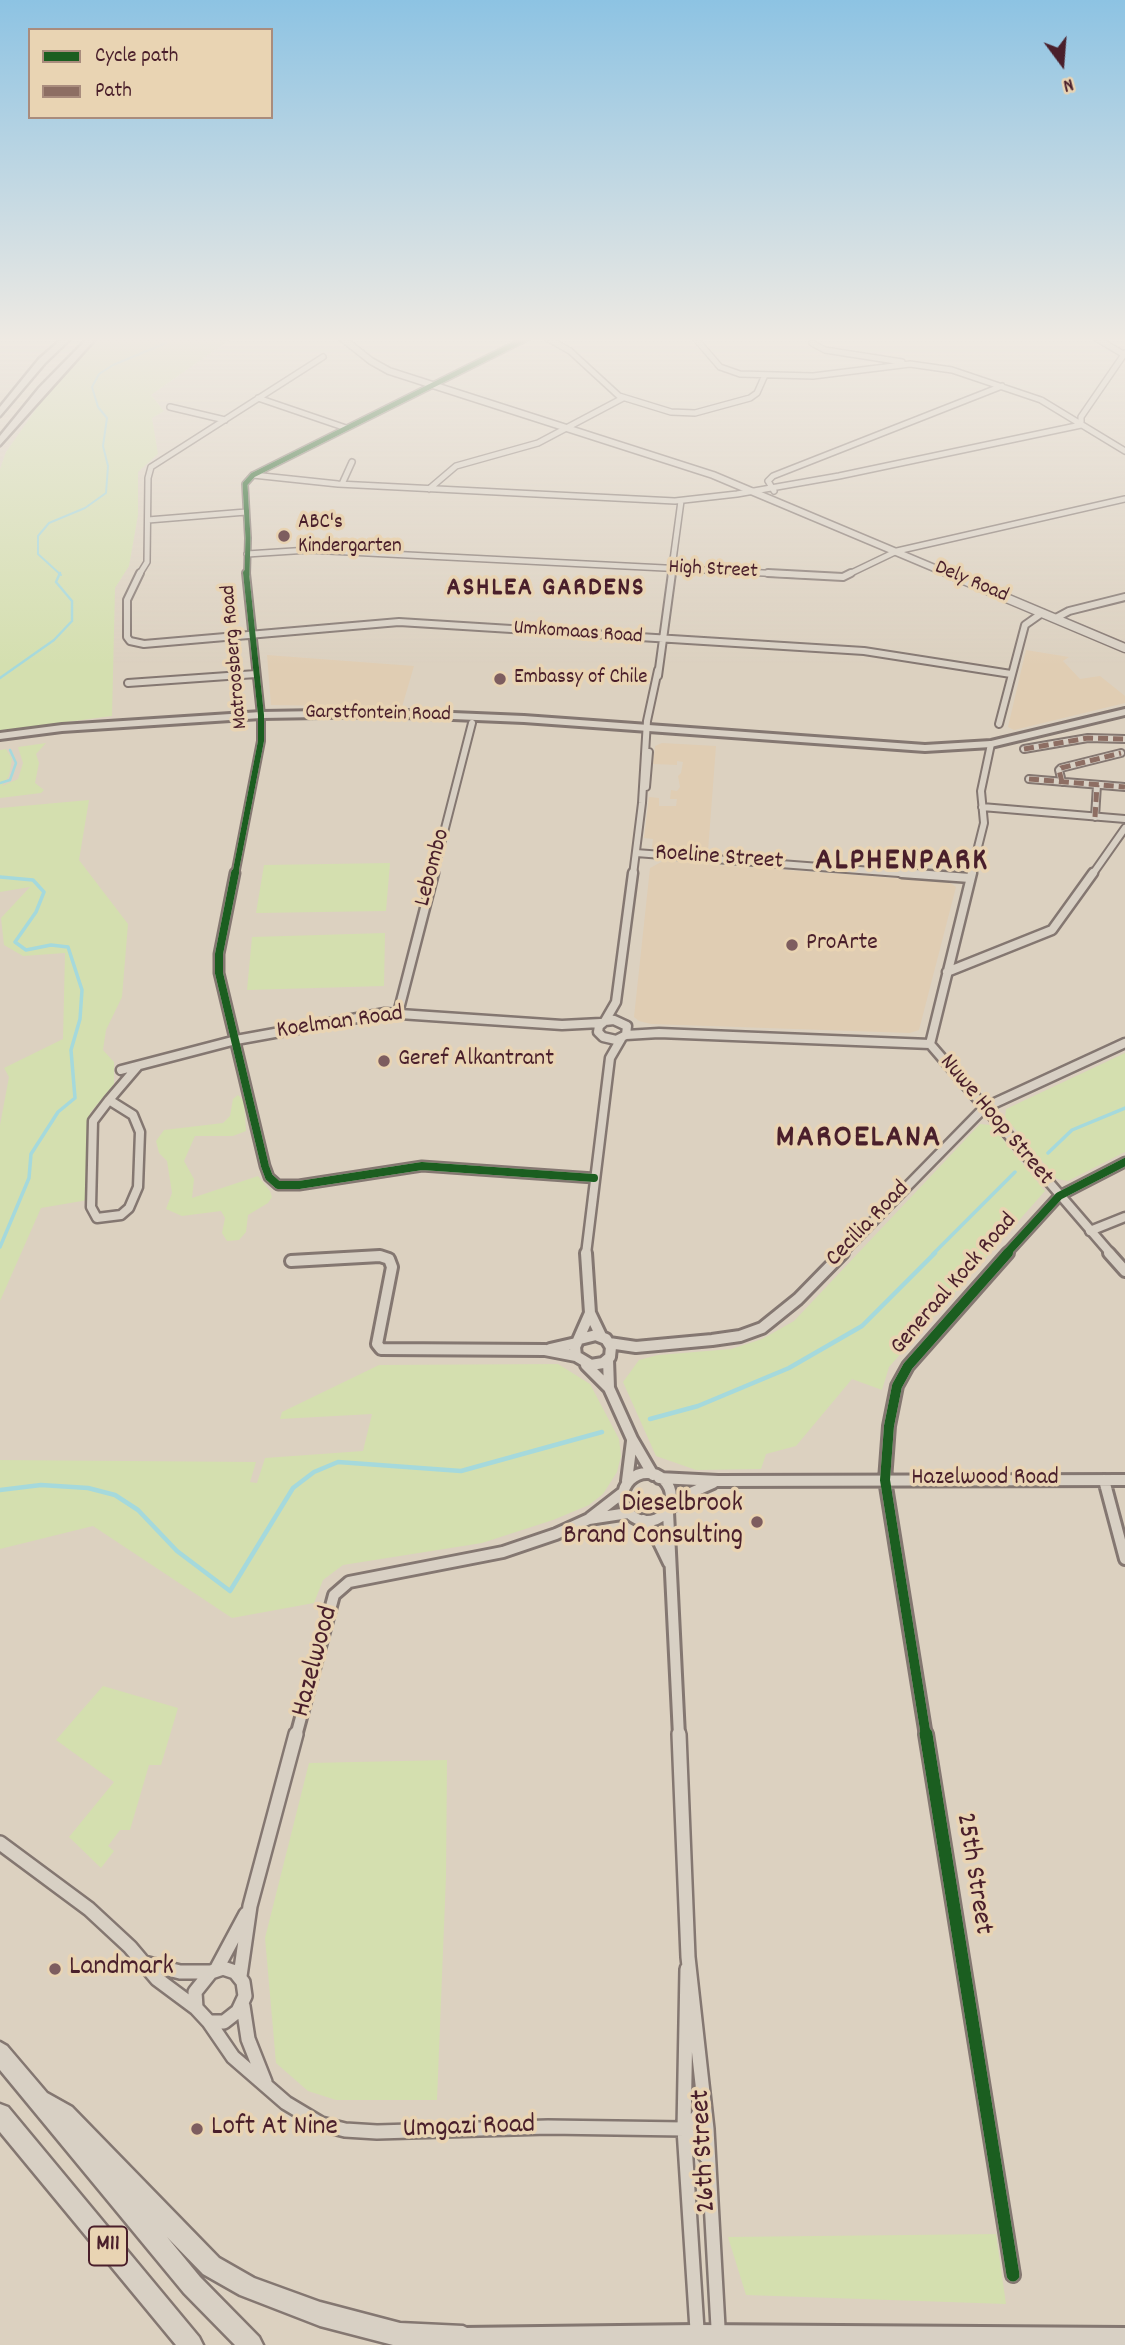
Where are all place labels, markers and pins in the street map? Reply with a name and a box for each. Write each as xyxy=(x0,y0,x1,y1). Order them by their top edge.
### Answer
place label: ABC's Kindergarten xyxy=(298,511,402,561)
marker: ABC's Kindergarten xyxy=(276,528,292,544)
place label: Embassy of Chile xyxy=(514,666,648,692)
marker: Embassy of Chile xyxy=(492,671,508,687)
place label: ProArte xyxy=(806,931,878,959)
marker: ProArte xyxy=(784,937,800,953)
place label: Geref Alkantrant xyxy=(398,1047,554,1075)
marker: Geref Alkantrant xyxy=(376,1053,392,1069)
place label: Dieselbrook Brand Consulting xyxy=(563,1489,743,1555)
marker: Dieselbrook Brand Consulting xyxy=(749,1514,765,1530)
place label: Landmark xyxy=(69,1952,174,1986)
marker: Landmark xyxy=(47,1961,63,1977)
place label: Loft At Nine xyxy=(211,2112,338,2146)
marker: Loft At Nine xyxy=(189,2121,205,2137)

